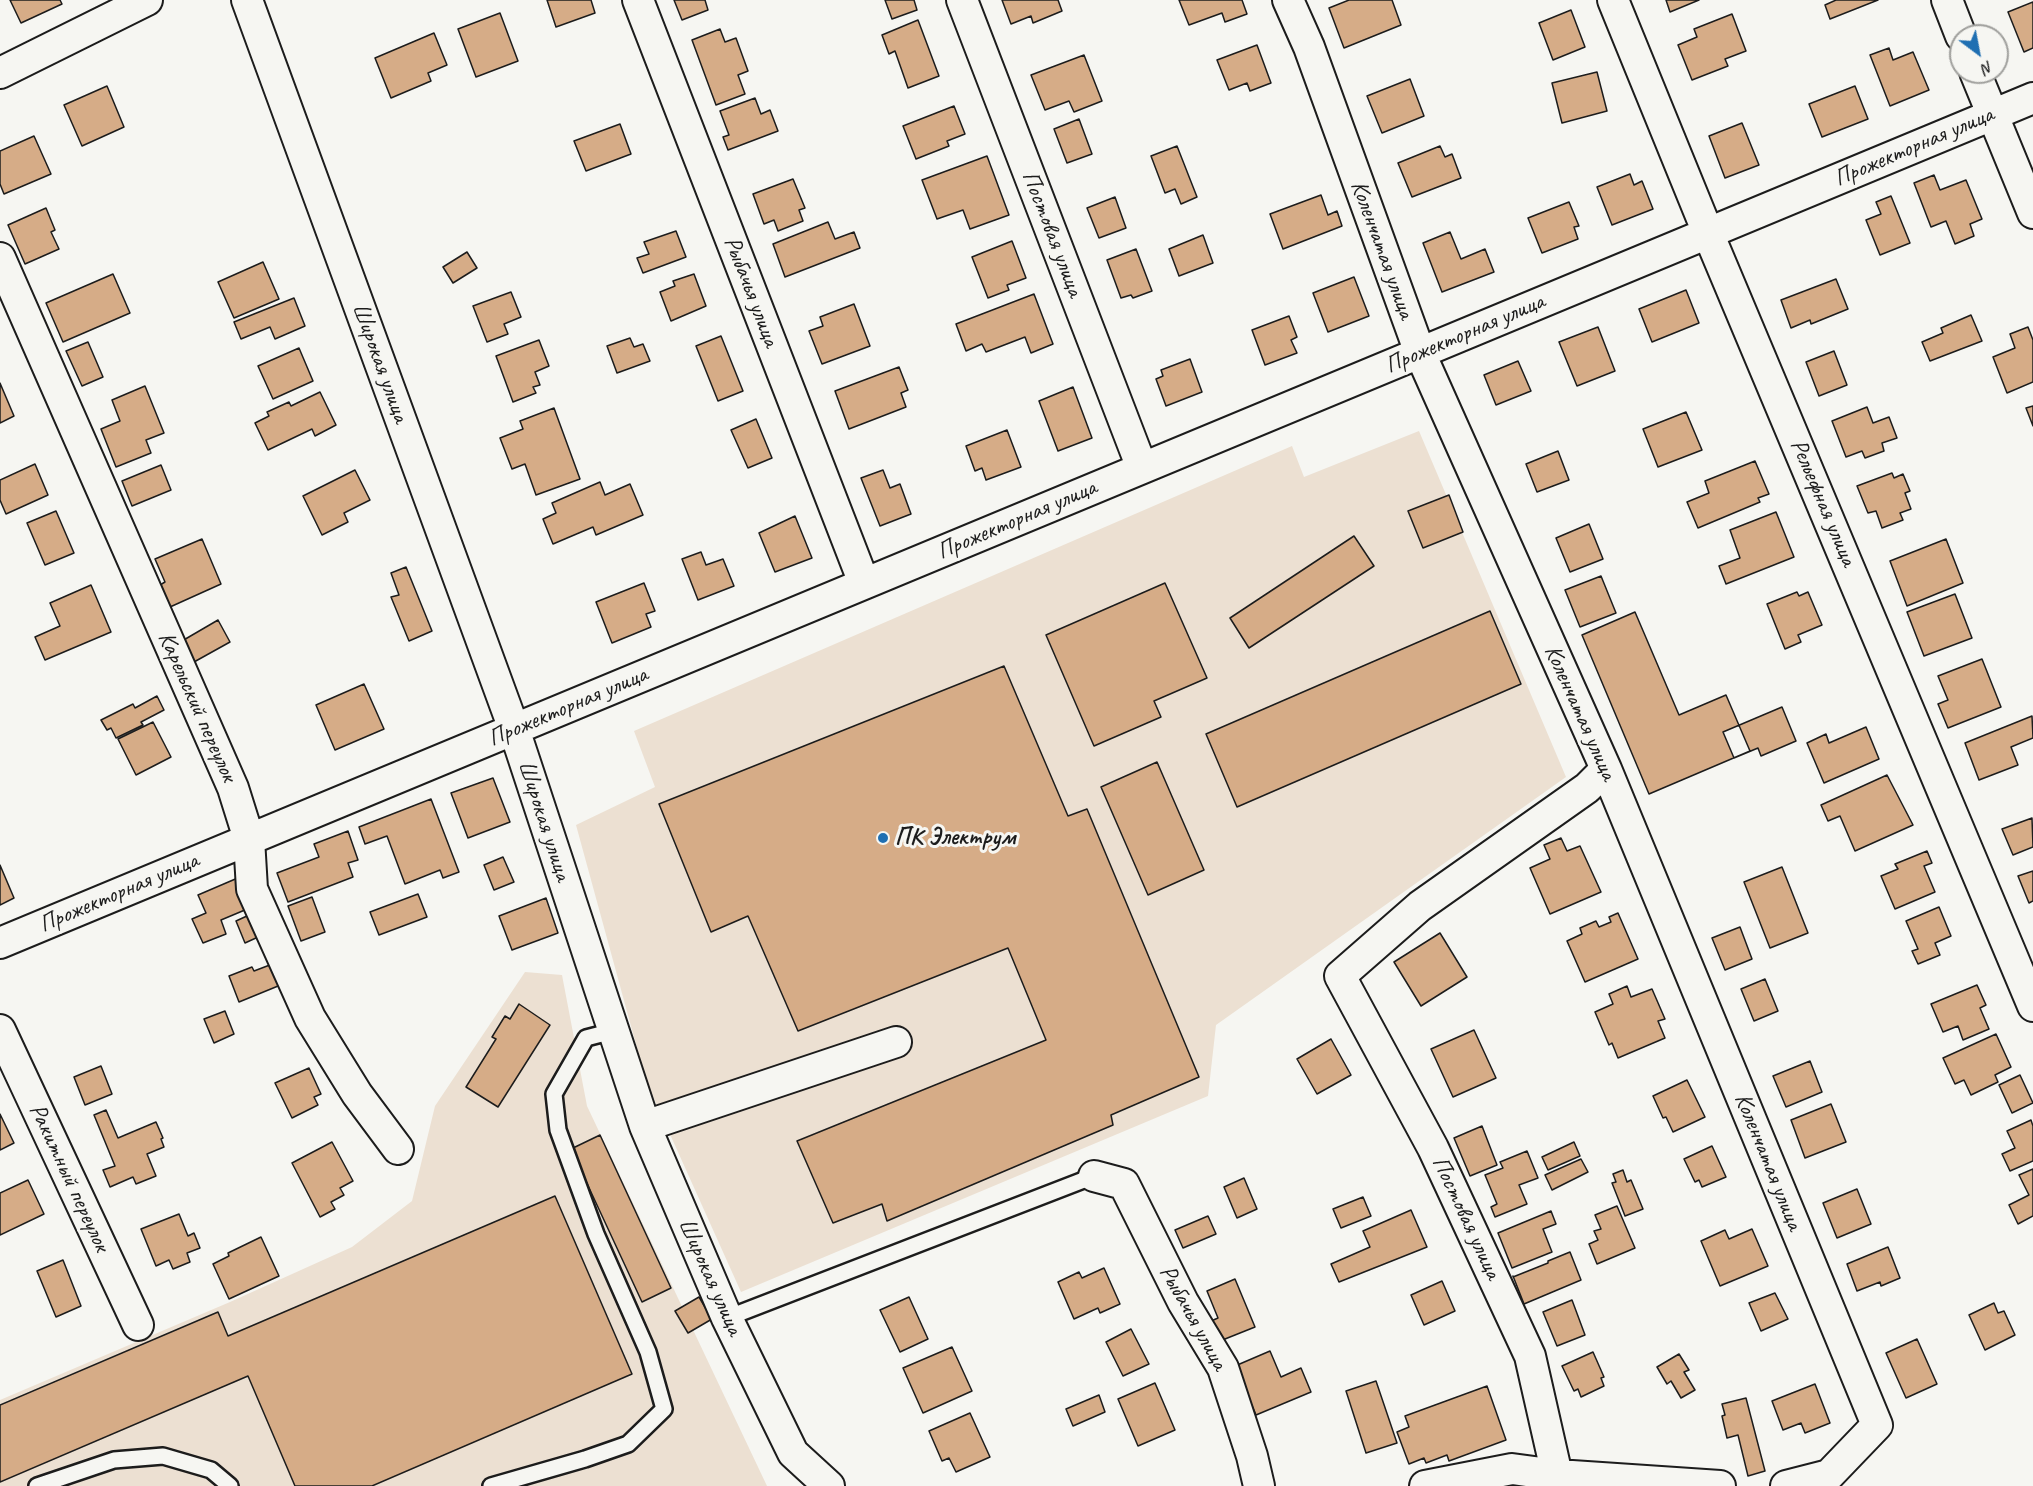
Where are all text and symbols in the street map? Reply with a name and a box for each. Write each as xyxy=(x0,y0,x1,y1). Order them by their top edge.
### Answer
north arrow xyxy=(1949,24,2009,84)
text: N xyxy=(1978,56,1997,79)
street label: Прожекторная улица xyxy=(1830,100,1998,194)
street label: Постовая улица xyxy=(1015,167,1089,301)
street label: Коленчатая улица xyxy=(1344,177,1420,323)
street label: Рыбачья улица xyxy=(717,233,785,351)
street label: Прожекторная улица xyxy=(1381,287,1549,381)
street label: Широкая улица xyxy=(345,299,415,427)
street label: Рельефная улица xyxy=(1783,435,1863,571)
street label: Прожекторная улица xyxy=(933,473,1101,567)
street label: Карельский переулок xyxy=(151,628,243,786)
street label: Коленчатая улица xyxy=(1537,641,1623,785)
street label: Прожекторная улица xyxy=(484,660,652,754)
street label: Широкая улица xyxy=(511,757,577,885)
place label: ПК Электрум xyxy=(895,824,1016,852)
marker: ПК Электрум xyxy=(876,831,890,845)
street label: Прожекторная улица xyxy=(35,846,203,940)
street label: Коленчатая улица xyxy=(1727,1089,1809,1235)
street label: Ракитный переулок xyxy=(22,1100,116,1256)
street label: Постовая улица xyxy=(1425,1152,1507,1284)
street label: Широкая улица xyxy=(671,1214,749,1340)
street label: Рыбачья улица xyxy=(1152,1261,1234,1375)

